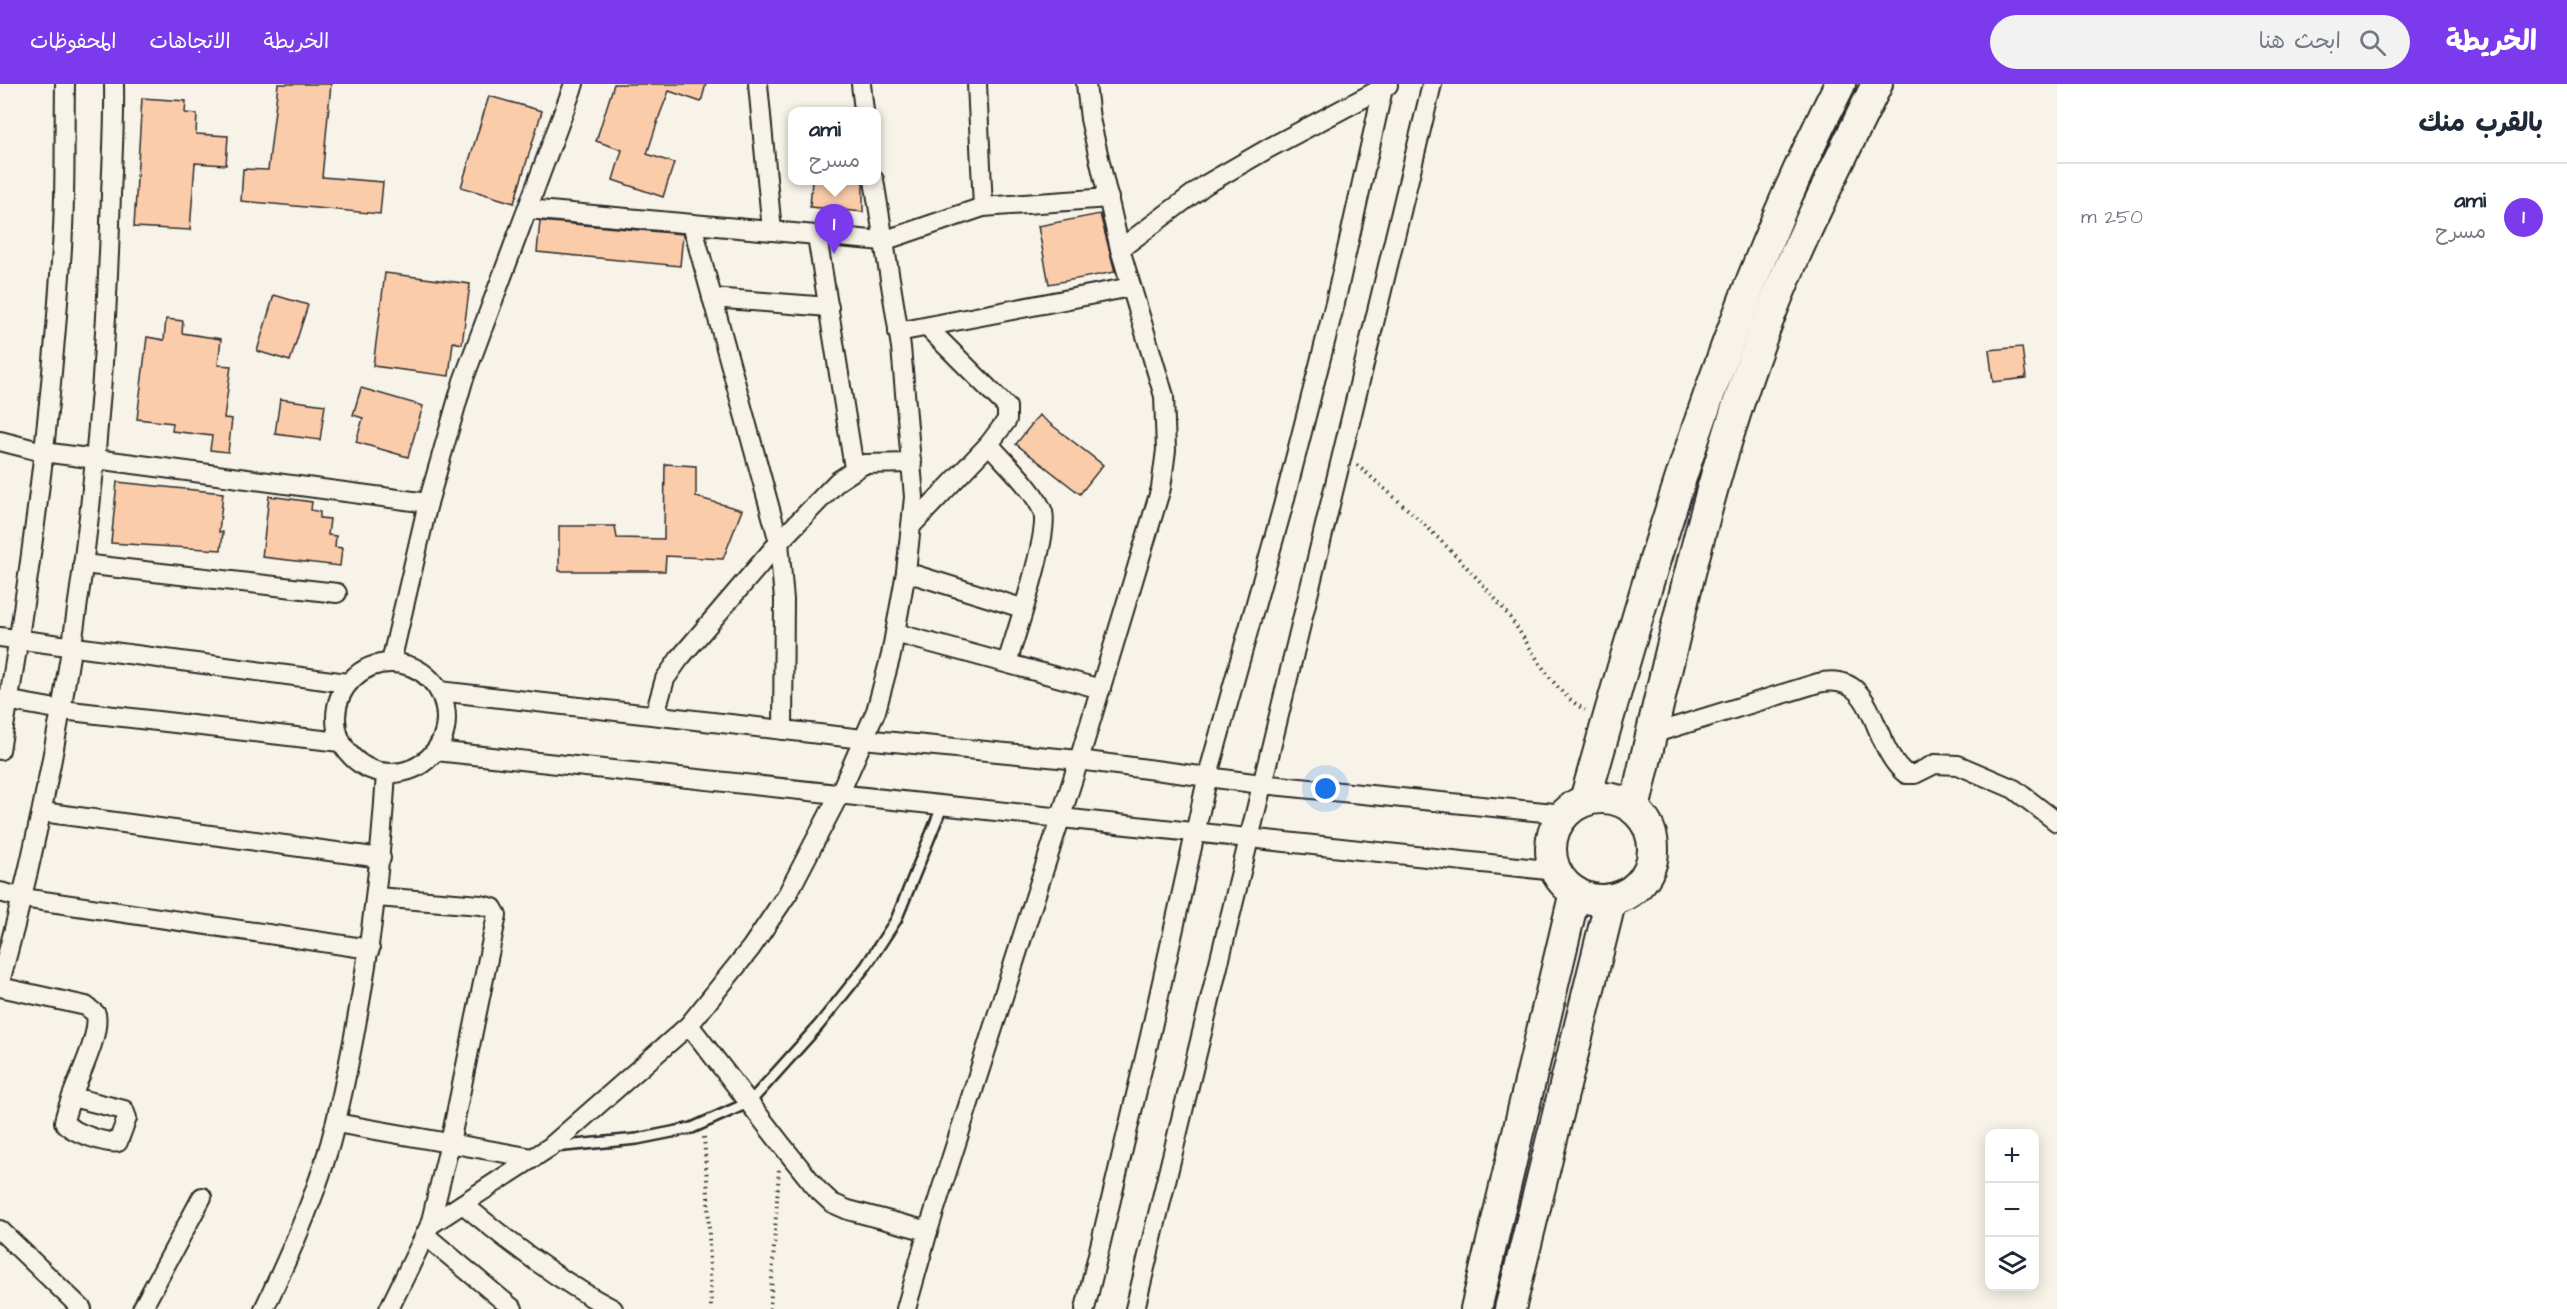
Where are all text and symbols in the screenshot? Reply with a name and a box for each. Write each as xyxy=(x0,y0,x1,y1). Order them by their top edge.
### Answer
search box xyxy=(1990,15,2410,69)
text: الخريطة xyxy=(2446,22,2537,61)
text: ابحث هنا xyxy=(2259,26,2341,57)
icon: search xyxy=(2356,26,2389,59)
text: المحفوظات xyxy=(30,27,116,56)
text: الاتجاهات xyxy=(149,27,231,56)
text: الخريطة xyxy=(264,27,329,56)
text: بالقرب منك xyxy=(2419,105,2543,141)
popup xyxy=(788,107,881,185)
text: ami xyxy=(809,114,841,145)
text: مسرح xyxy=(809,147,860,175)
text: ami xyxy=(2454,185,2486,216)
text: 250 m xyxy=(2081,203,2143,231)
text: 1 xyxy=(2522,203,2525,231)
pin: 1 xyxy=(814,204,854,254)
text: مسرح xyxy=(2435,218,2486,246)
your location xyxy=(1311,774,1340,803)
map controls xyxy=(1985,1129,2039,1291)
button: + xyxy=(1985,1129,2039,1183)
button: − xyxy=(1985,1183,2039,1237)
button: layers xyxy=(1985,1237,2039,1291)

